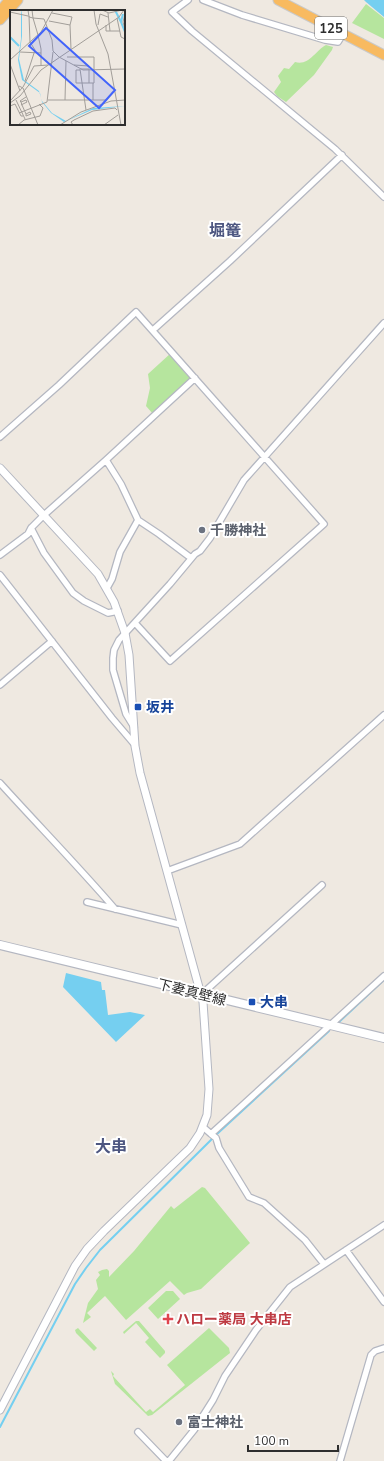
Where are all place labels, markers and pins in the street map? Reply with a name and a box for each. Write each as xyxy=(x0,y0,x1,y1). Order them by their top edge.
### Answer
place label: 千勝神社 xyxy=(210,521,266,540)
marker: 千勝神社 xyxy=(197,525,207,535)
place label: 坂井 xyxy=(146,698,174,717)
marker: 坂井 xyxy=(133,702,143,712)
place label: 大串 xyxy=(260,993,288,1012)
marker: 大串 xyxy=(247,997,257,1007)
place label: ハロー薬局 大串店 xyxy=(176,1310,292,1329)
marker: ハロー薬局 大串店 xyxy=(163,1314,173,1324)
place label: 富士神社 xyxy=(187,1413,243,1432)
marker: 富士神社 xyxy=(174,1417,184,1427)

